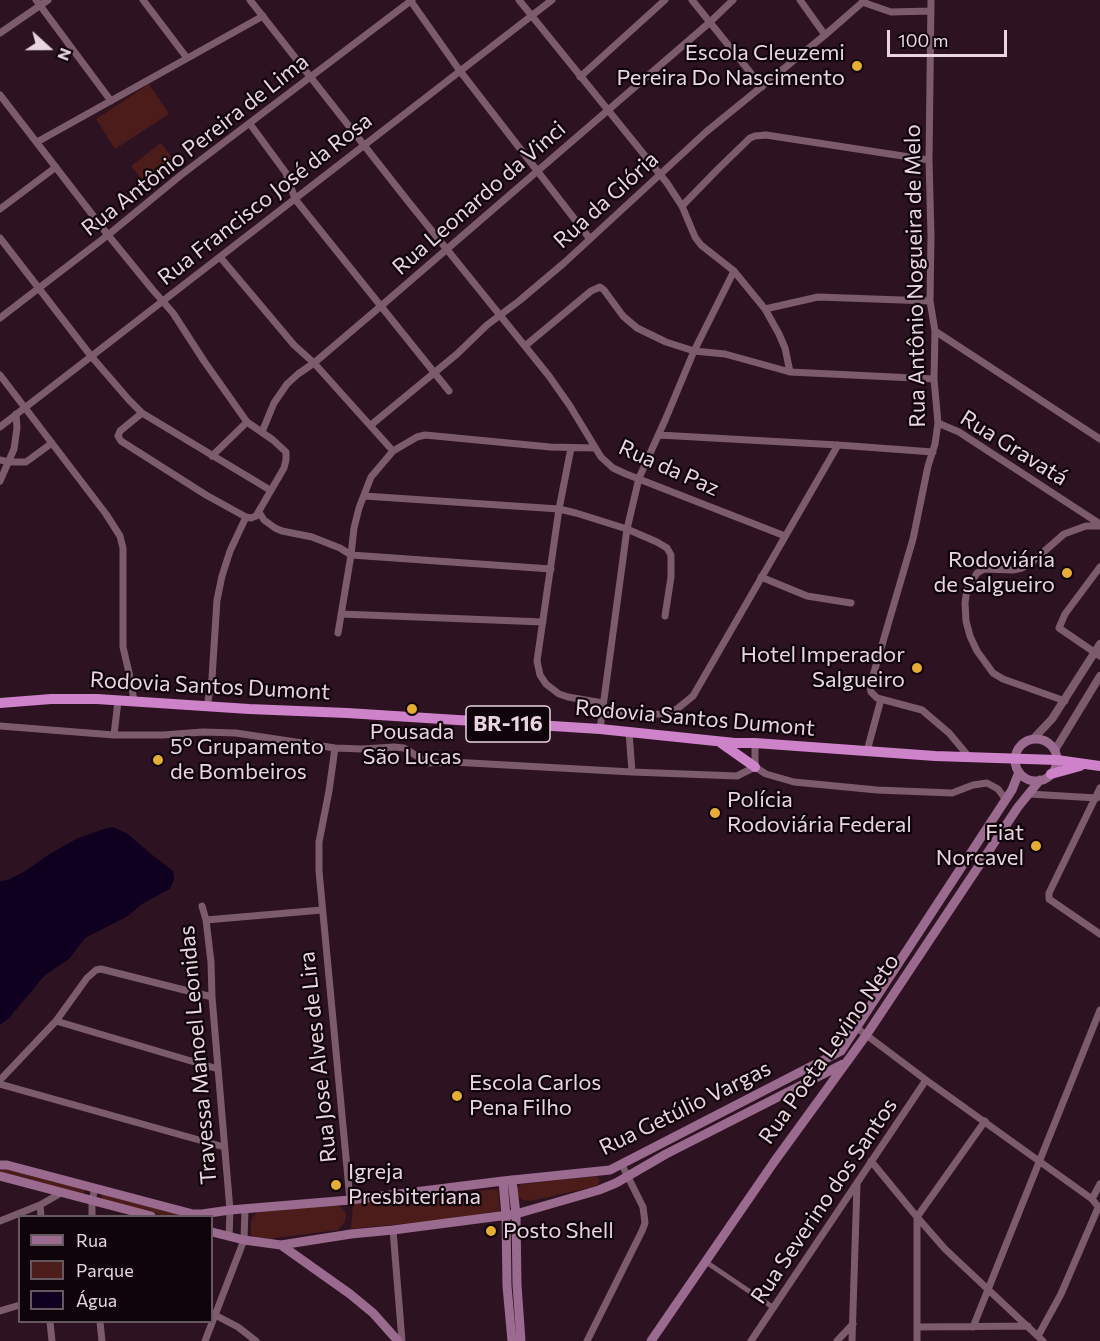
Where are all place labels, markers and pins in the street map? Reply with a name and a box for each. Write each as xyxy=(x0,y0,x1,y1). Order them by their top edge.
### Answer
place label: Escola Cleuzemi Pereira Do Nascimento xyxy=(616,40,845,92)
marker: Escola Cleuzemi Pereira Do Nascimento xyxy=(850,59,864,73)
place label: Rodoviária de Salgueiro xyxy=(933,547,1055,598)
marker: Rodoviária de Salgueiro xyxy=(1060,566,1074,580)
place label: Hotel Imperador Salgueiro xyxy=(741,642,905,694)
marker: Hotel Imperador Salgueiro xyxy=(910,661,924,675)
marker: Pousada São Lucas xyxy=(405,702,419,716)
place label: Pousada São Lucas xyxy=(363,719,461,770)
place label: 5º Grupamento de Bombeiros xyxy=(170,734,324,786)
marker: 5º Grupamento de Bombeiros xyxy=(151,753,165,767)
place label: Polícia Rodoviária Federal xyxy=(727,787,912,838)
marker: Polícia Rodoviária Federal xyxy=(708,806,722,820)
place label: Fiat Norcavel xyxy=(936,820,1024,872)
marker: Fiat Norcavel xyxy=(1029,839,1043,853)
place label: Escola Carlos Pena Filho xyxy=(469,1070,601,1122)
marker: Escola Carlos Pena Filho xyxy=(450,1089,464,1103)
place label: Igreja Presbiteriana xyxy=(348,1159,481,1210)
marker: Igreja Presbiteriana xyxy=(329,1178,343,1192)
place label: Posto Shell xyxy=(503,1218,614,1244)
marker: Posto Shell xyxy=(484,1224,498,1238)

